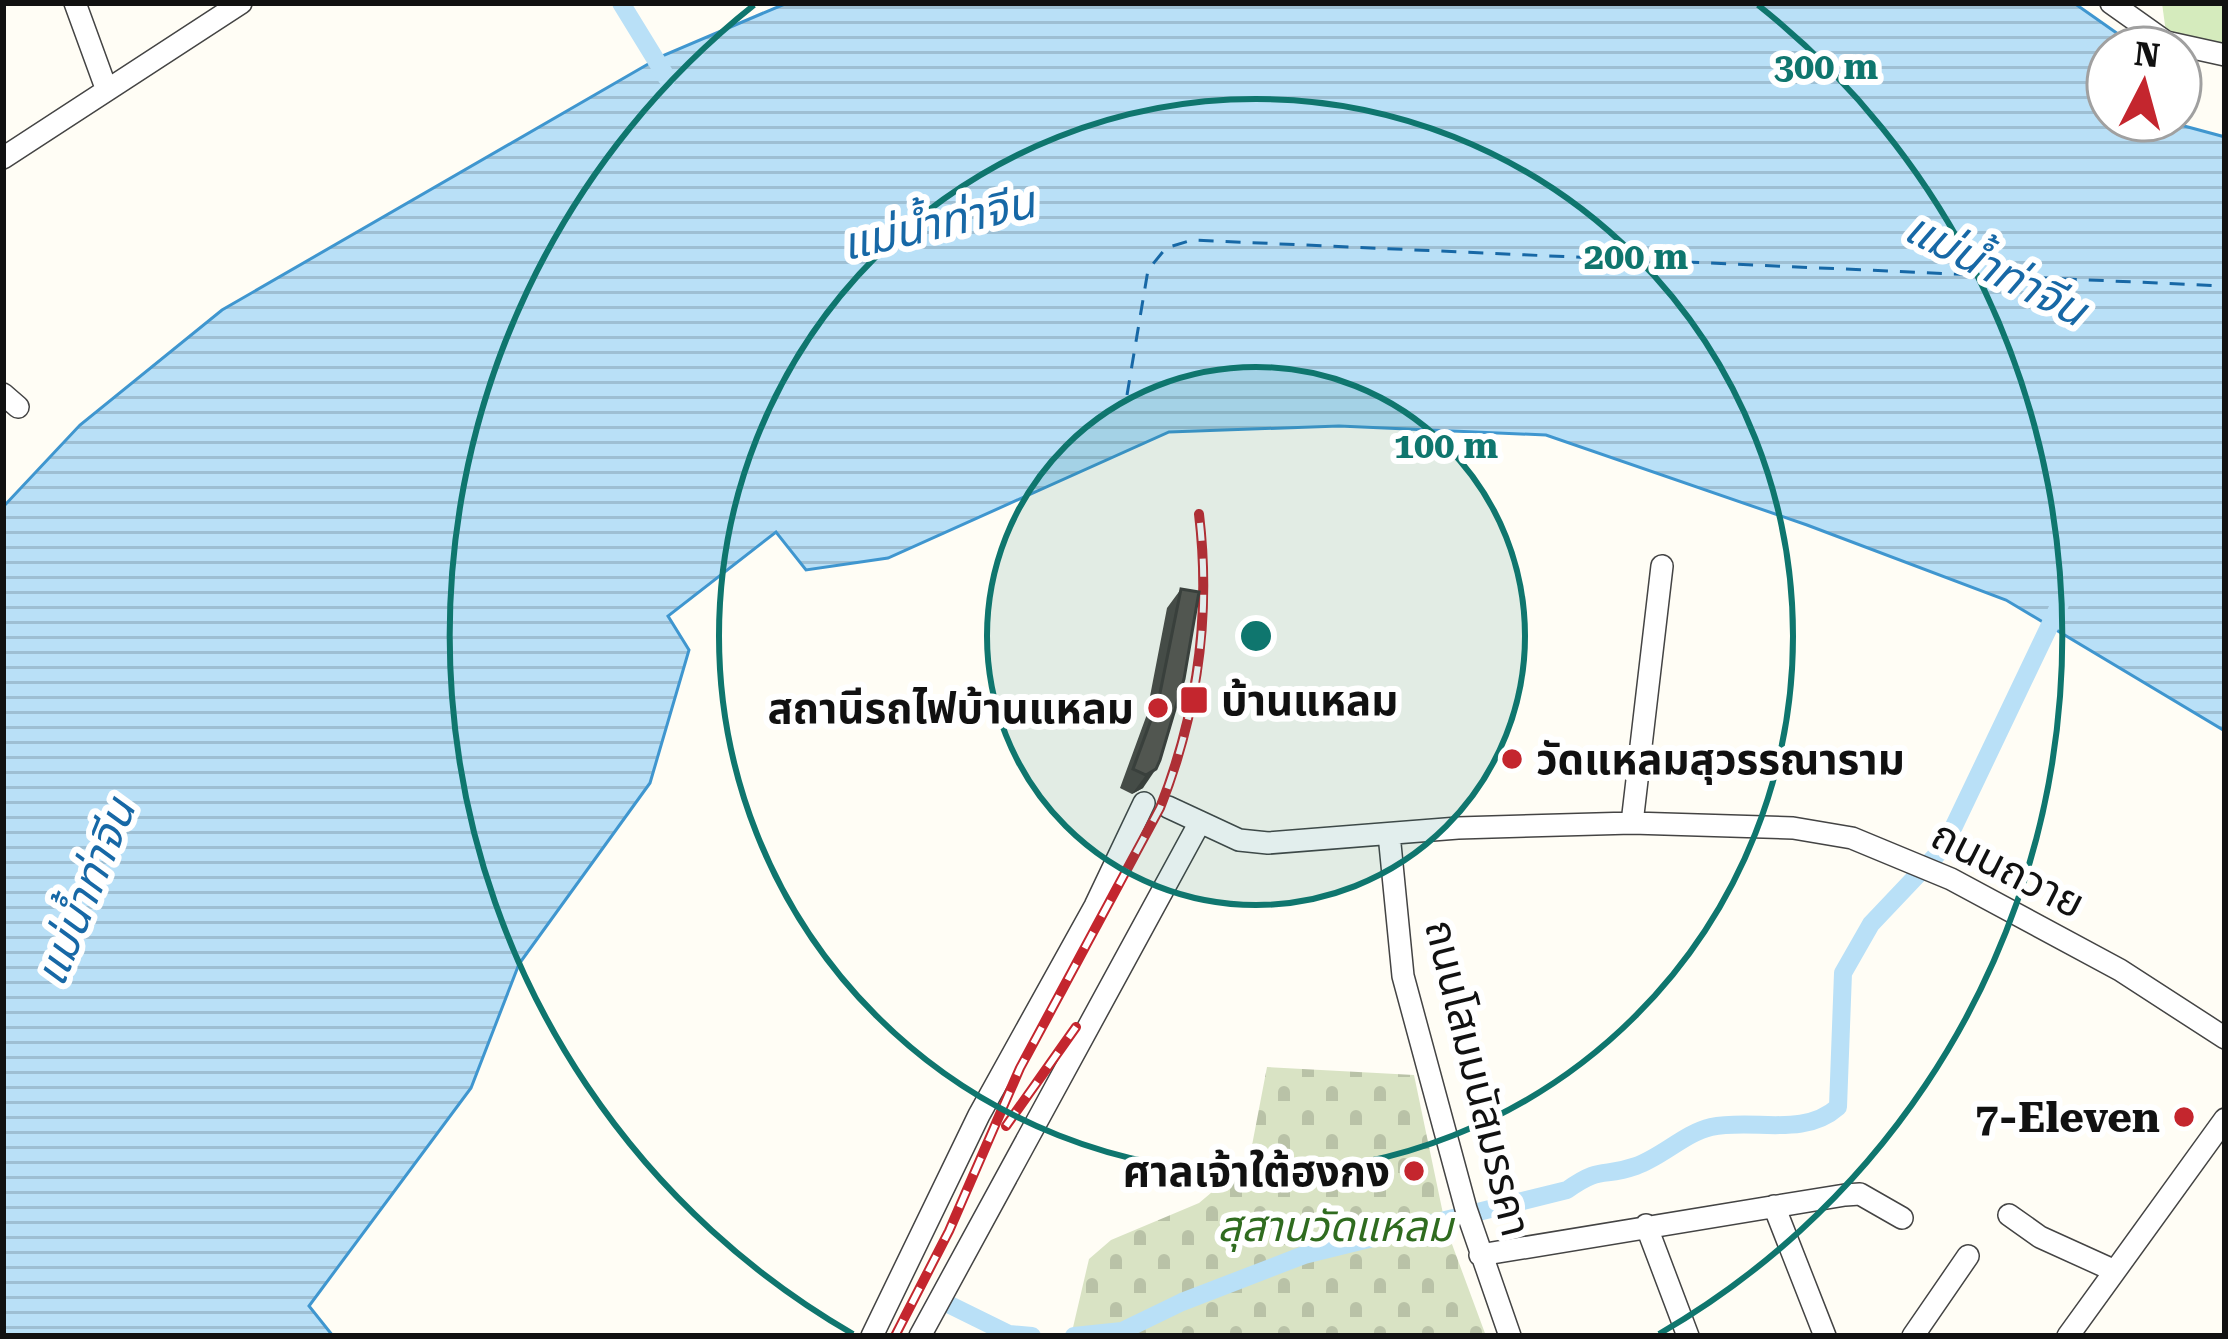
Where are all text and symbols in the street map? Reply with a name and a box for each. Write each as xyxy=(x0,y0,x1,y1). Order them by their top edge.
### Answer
north arrow xyxy=(2084,24,2204,144)
text: N xyxy=(2132,34,2162,75)
text: 300 m xyxy=(1774,46,1878,88)
water label: แม่น้ำท่าจีน xyxy=(836,171,1042,271)
water label: แม่น้ำท่าจีน xyxy=(1897,197,2099,338)
text: 200 m xyxy=(1584,236,1688,278)
text: 100 m xyxy=(1394,425,1498,467)
centre of rings xyxy=(1235,615,1277,657)
place label: บ้านแหลม xyxy=(1221,676,1398,725)
place label: สถานีรถไฟบ้านแหลม xyxy=(768,684,1134,733)
marker: บ้านแหลม xyxy=(1178,684,1210,716)
marker: สถานีรถไฟบ้านแหลม xyxy=(1145,695,1171,721)
place label: วัดแหลมสุวรรณาราม xyxy=(1536,735,1905,785)
marker: วัดแหลมสุวรรณาราม xyxy=(1499,746,1525,772)
water label: แม่น้ำท่าจีน xyxy=(20,787,147,993)
street label: ถนนถวาย xyxy=(1923,810,2093,928)
street label: ถนนโสมมนัสมรรคา xyxy=(1415,915,1541,1241)
place label: 7-Eleven xyxy=(1975,1093,2160,1142)
marker: 7-Eleven xyxy=(2171,1104,2197,1130)
place label: ศาลเจ้าใต้ฮงกง xyxy=(1123,1147,1390,1196)
marker: ศาลเจ้าใต้ฮงกง xyxy=(1401,1158,1427,1184)
park label: สุสานวัดแหลม xyxy=(1217,1202,1456,1252)

